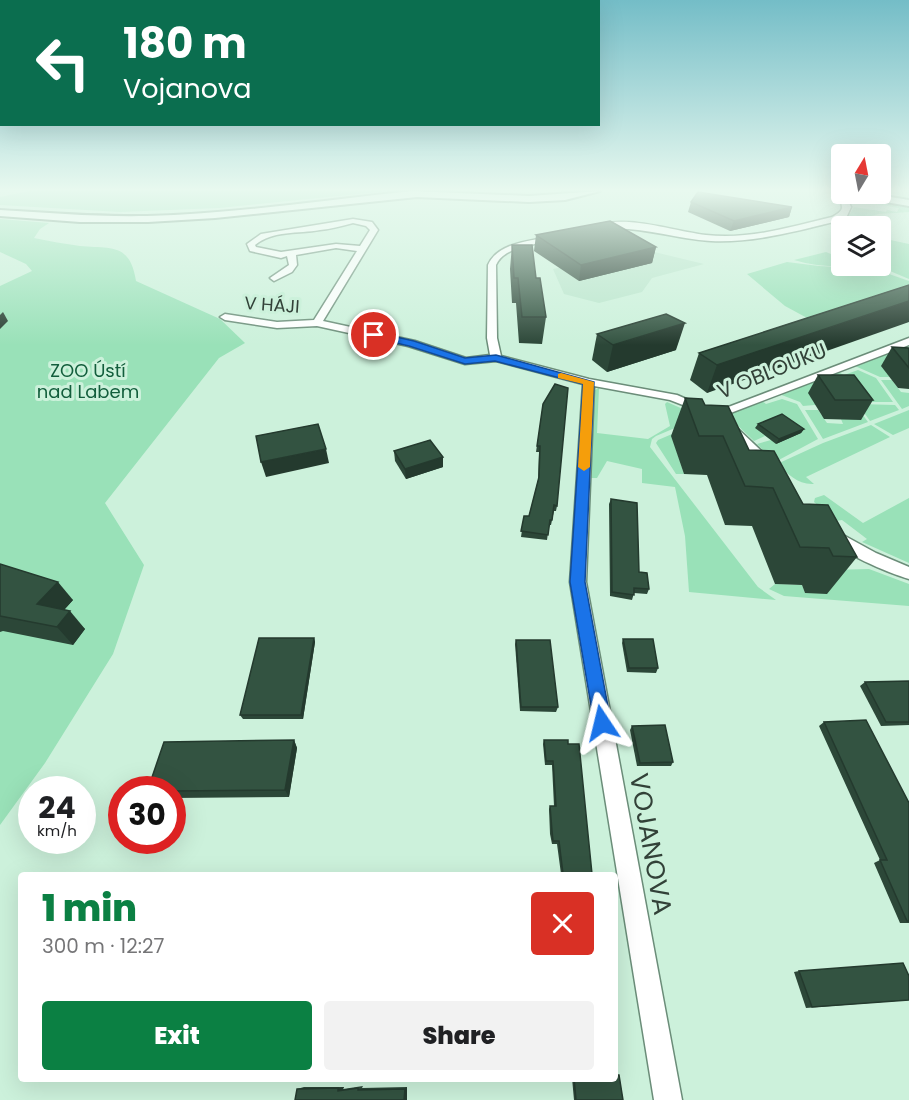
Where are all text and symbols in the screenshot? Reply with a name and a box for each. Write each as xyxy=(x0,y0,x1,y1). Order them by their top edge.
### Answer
text: 180 m xyxy=(123,14,247,73)
icon: left xyxy=(24,24,102,102)
text: Vojanova xyxy=(123,70,251,107)
north arrow xyxy=(831,144,891,204)
map controls xyxy=(831,144,891,276)
button: layers xyxy=(831,216,891,276)
street label: V HÁJI xyxy=(243,290,301,319)
pin xyxy=(348,309,399,360)
icon: arrive xyxy=(357,318,390,351)
street label: V OBLOUKU xyxy=(713,335,831,406)
park label: ZOO Ústí nad Labem xyxy=(37,358,139,404)
position arrow xyxy=(570,691,634,755)
street label: VOJANOVA xyxy=(621,770,681,918)
speed limit sign: 30 xyxy=(108,776,186,854)
text: 24 xyxy=(38,786,76,829)
text: km/h xyxy=(37,820,77,841)
text: 1 min xyxy=(42,883,137,934)
button: close xyxy=(531,892,594,955)
text: 300 m · 12:27 xyxy=(42,932,164,960)
button: Exit xyxy=(42,1001,312,1070)
button: Share xyxy=(324,1001,594,1070)

